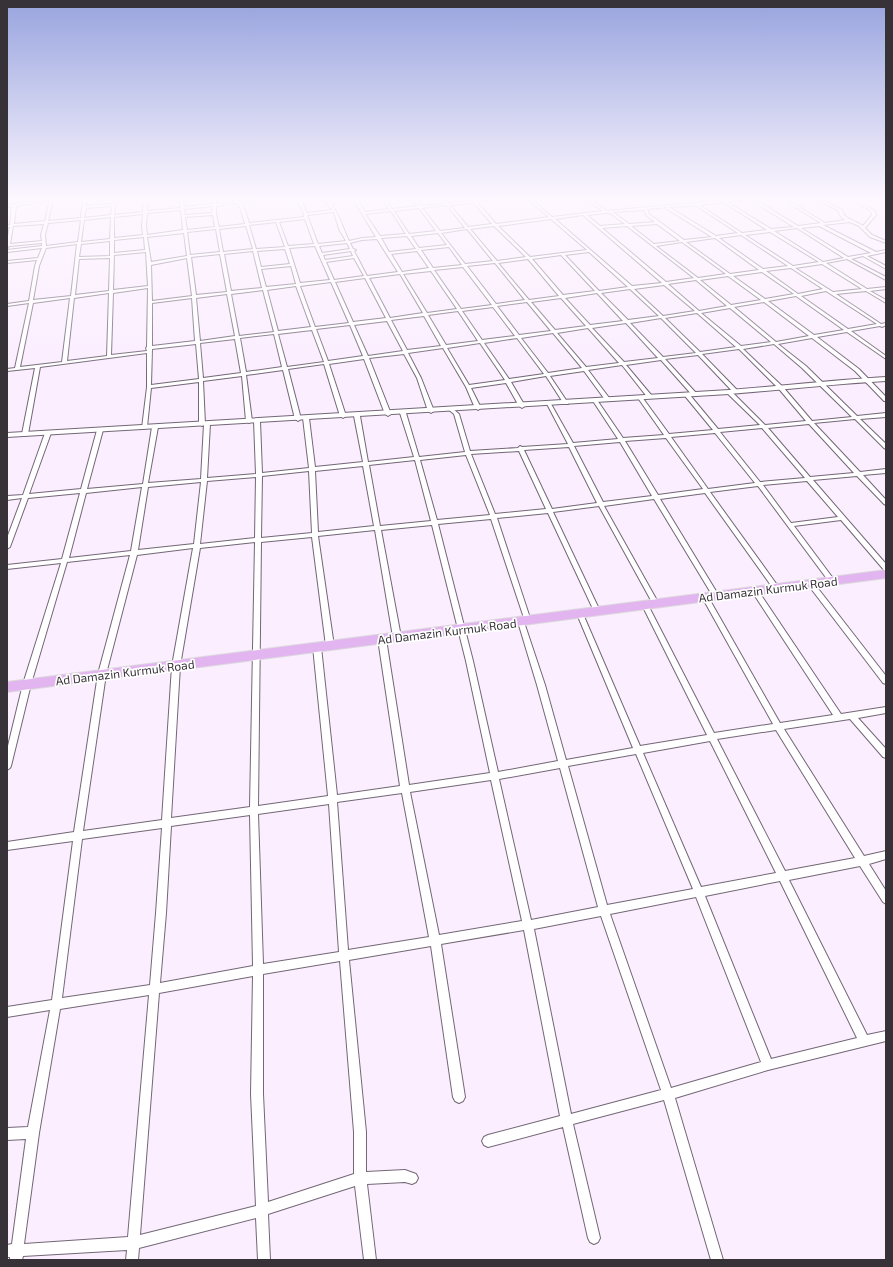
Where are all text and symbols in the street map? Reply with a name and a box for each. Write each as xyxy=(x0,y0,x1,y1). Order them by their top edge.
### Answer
street label: Ad Damazin Kurmuk Road xyxy=(698,574,838,604)
street label: Ad Damazin Kurmuk Road xyxy=(377,616,517,646)
street label: Ad Damazin Kurmuk Road xyxy=(55,657,195,687)

